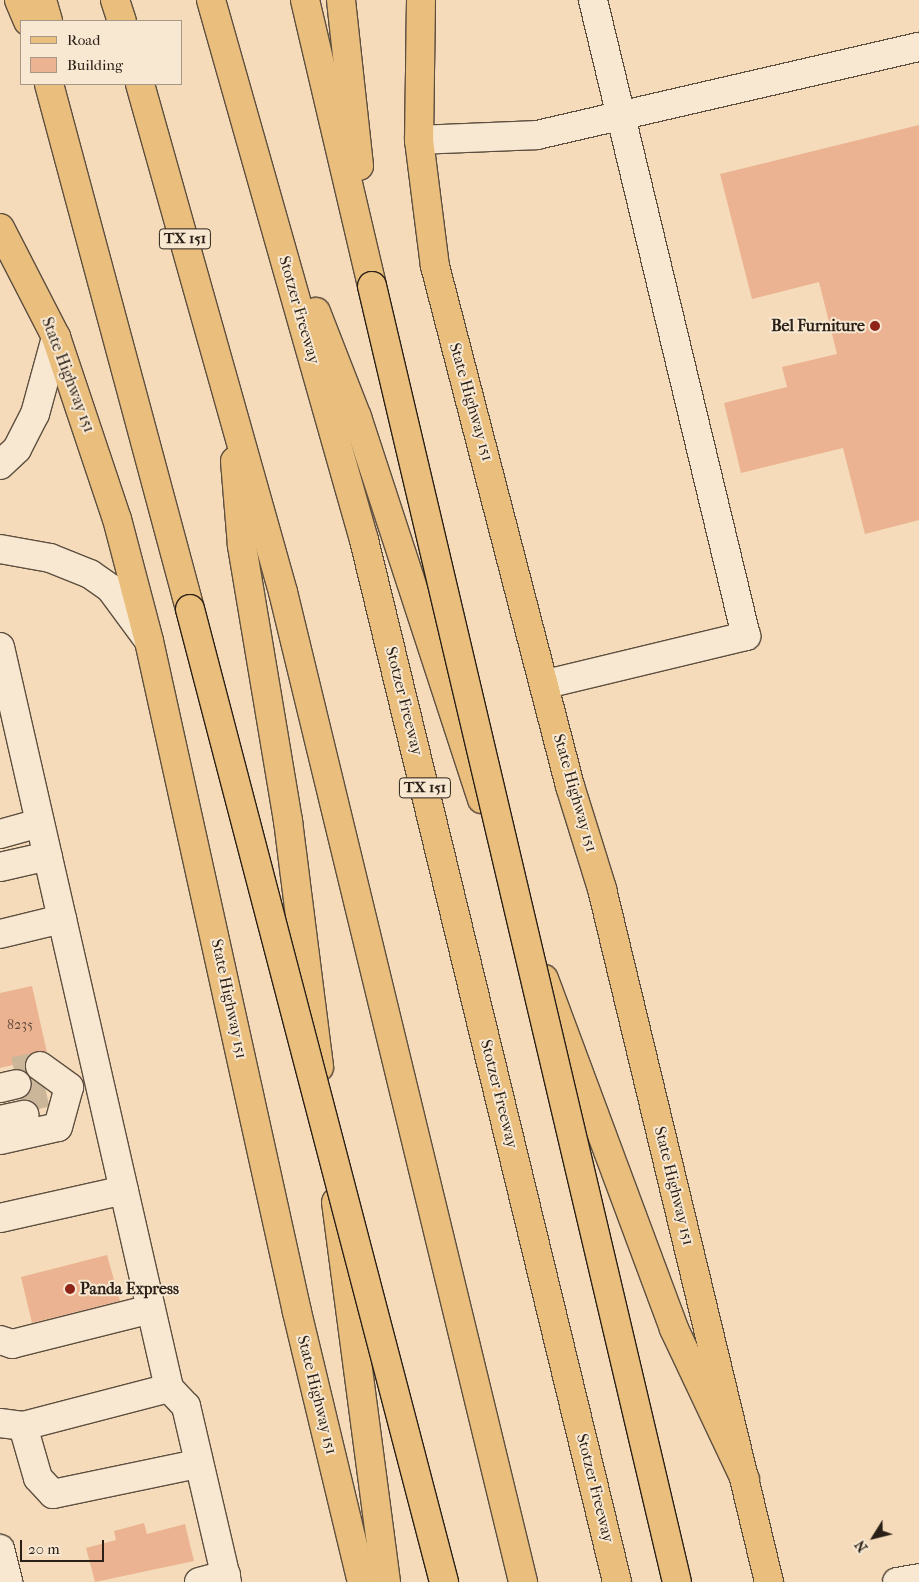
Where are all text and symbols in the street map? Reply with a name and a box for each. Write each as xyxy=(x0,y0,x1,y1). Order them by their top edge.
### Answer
legend xyxy=(20,20,182,85)
text: Road xyxy=(67,31,100,49)
text: Building xyxy=(67,56,123,74)
road number: TX 151 xyxy=(159,226,211,252)
street label: Stotzer Freeway xyxy=(274,254,324,366)
street label: State Highway 151 xyxy=(37,315,99,435)
place label: Bel Furniture xyxy=(771,316,865,336)
marker: Bel Furniture xyxy=(869,320,881,332)
street label: State Highway 151 xyxy=(445,341,497,463)
street label: Stotzer Freeway xyxy=(381,645,427,757)
street label: State Highway 151 xyxy=(549,732,601,854)
road number: TX 151 xyxy=(399,776,451,800)
street label: State Highway 151 xyxy=(207,937,251,1061)
house number: 8235 xyxy=(7,1017,33,1033)
street label: Stotzer Freeway xyxy=(476,1038,522,1150)
street label: State Highway 151 xyxy=(650,1124,698,1248)
place label: Panda Express xyxy=(80,1279,179,1299)
marker: Panda Express xyxy=(64,1283,76,1295)
street label: State Highway 151 xyxy=(293,1333,341,1457)
street label: Stotzer Freeway xyxy=(572,1432,618,1544)
north arrow xyxy=(849,1512,899,1562)
scale bar xyxy=(22,1530,106,1562)
text: N xyxy=(851,1537,871,1555)
text: 20 m xyxy=(28,1540,60,1558)

